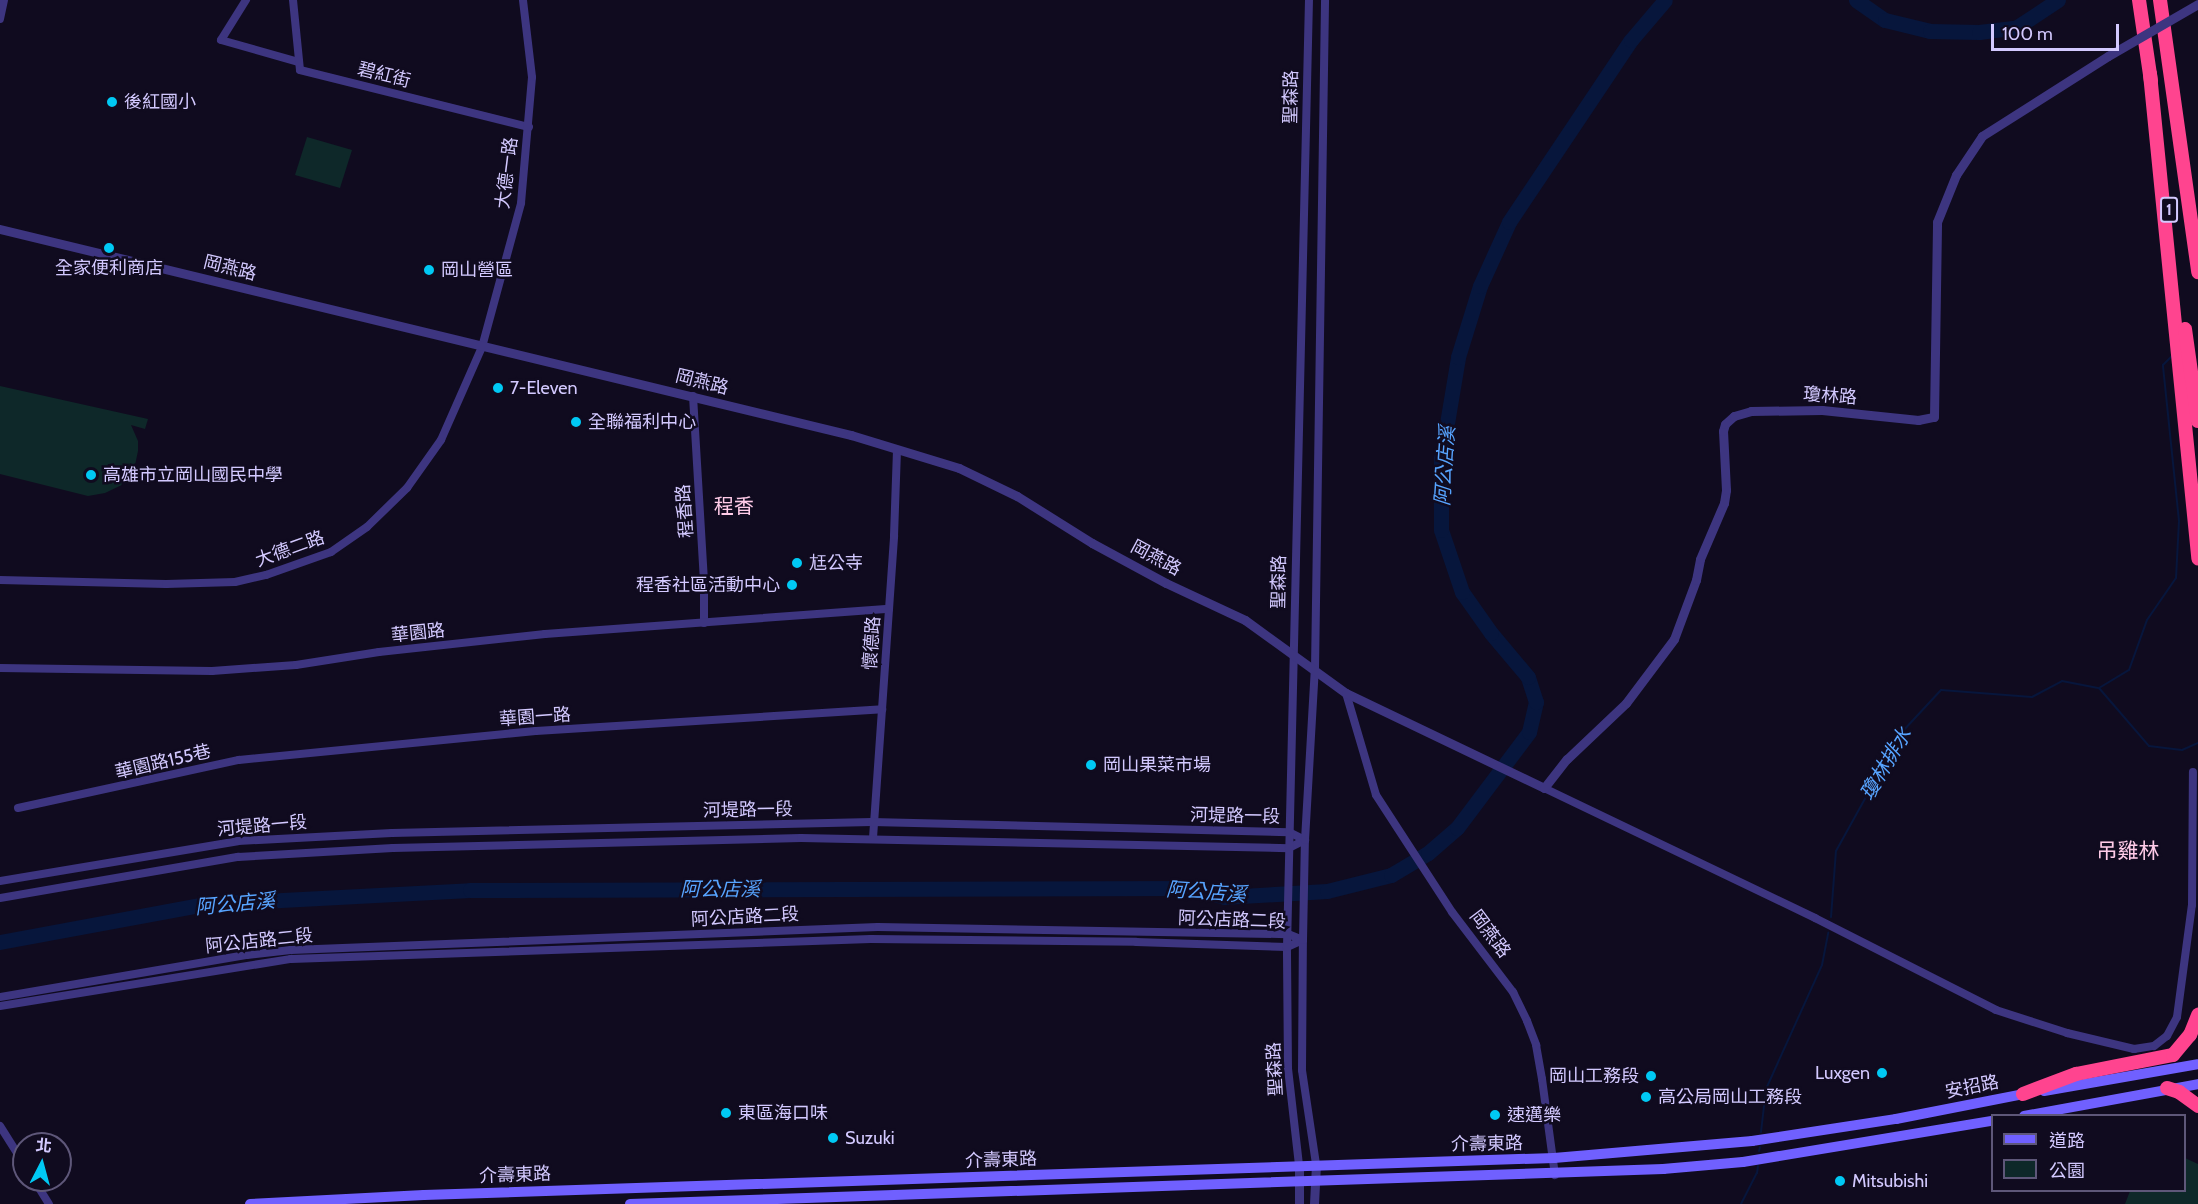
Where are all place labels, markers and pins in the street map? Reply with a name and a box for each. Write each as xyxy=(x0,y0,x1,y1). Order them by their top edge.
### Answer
place label: 後紅國小 xyxy=(124,91,196,113)
marker: 後紅國小 xyxy=(105,95,119,109)
marker: 全家便利商店 xyxy=(102,241,116,255)
place label: 全家便利商店 xyxy=(55,257,163,279)
place label: 岡山營區 xyxy=(441,259,513,281)
marker: 岡山營區 xyxy=(422,263,436,277)
place label: 7-Eleven xyxy=(510,377,578,399)
marker: 7-Eleven xyxy=(491,381,505,395)
place label: 全聯福利中心 xyxy=(588,411,696,433)
marker: 全聯福利中心 xyxy=(569,415,583,429)
place label: 高雄市立岡山國民中學 xyxy=(103,464,283,486)
marker: 高雄市立岡山國民中學 xyxy=(84,468,98,482)
place label: 尪公寺 xyxy=(809,552,863,574)
marker: 尪公寺 xyxy=(790,556,804,570)
place label: 程香社區活動中心 xyxy=(636,574,780,596)
marker: 程香社區活動中心 xyxy=(785,578,799,592)
place label: 岡山果菜市場 xyxy=(1103,754,1211,776)
marker: 岡山果菜市場 xyxy=(1084,758,1098,772)
place label: Luxgen xyxy=(1815,1062,1870,1084)
place label: 岡山工務段 xyxy=(1549,1065,1639,1087)
marker: Luxgen xyxy=(1875,1066,1889,1080)
marker: 岡山工務段 xyxy=(1644,1069,1658,1083)
place label: 高公局岡山工務段 xyxy=(1658,1086,1802,1108)
marker: 高公局岡山工務段 xyxy=(1639,1090,1653,1104)
place label: 東區海口味 xyxy=(738,1102,828,1124)
place label: 速邁樂 xyxy=(1507,1104,1561,1126)
marker: 東區海口味 xyxy=(719,1106,733,1120)
marker: 速邁樂 xyxy=(1488,1108,1502,1122)
place label: Suzuki xyxy=(845,1127,895,1149)
marker: Suzuki xyxy=(826,1131,840,1145)
place label: Mitsubishi xyxy=(1852,1170,1928,1192)
marker: Mitsubishi xyxy=(1833,1174,1847,1188)

